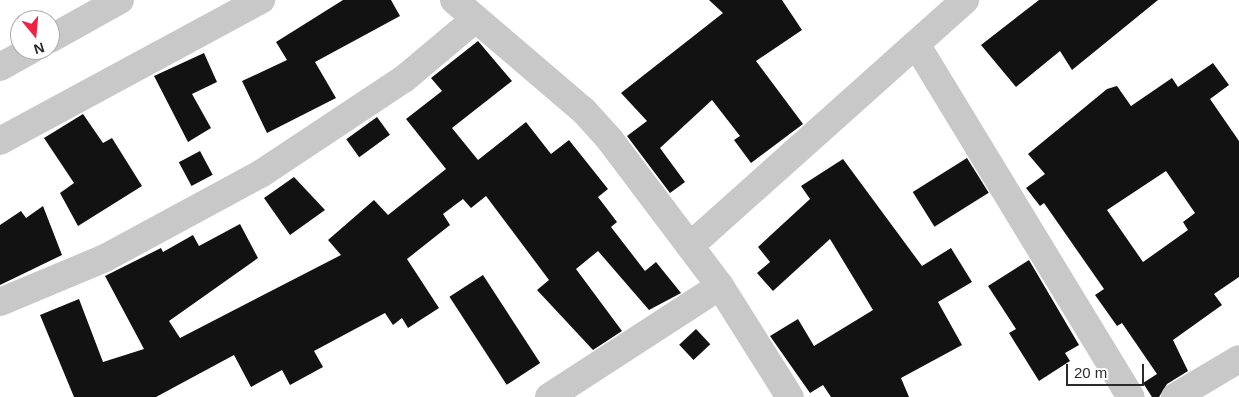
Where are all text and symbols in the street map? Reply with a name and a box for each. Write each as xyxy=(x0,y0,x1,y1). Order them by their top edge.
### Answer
north arrow xyxy=(10,10,60,60)
text: N xyxy=(32,39,46,58)
scale bar xyxy=(1069,354,1146,386)
text: 20 m xyxy=(1074,364,1107,381)

